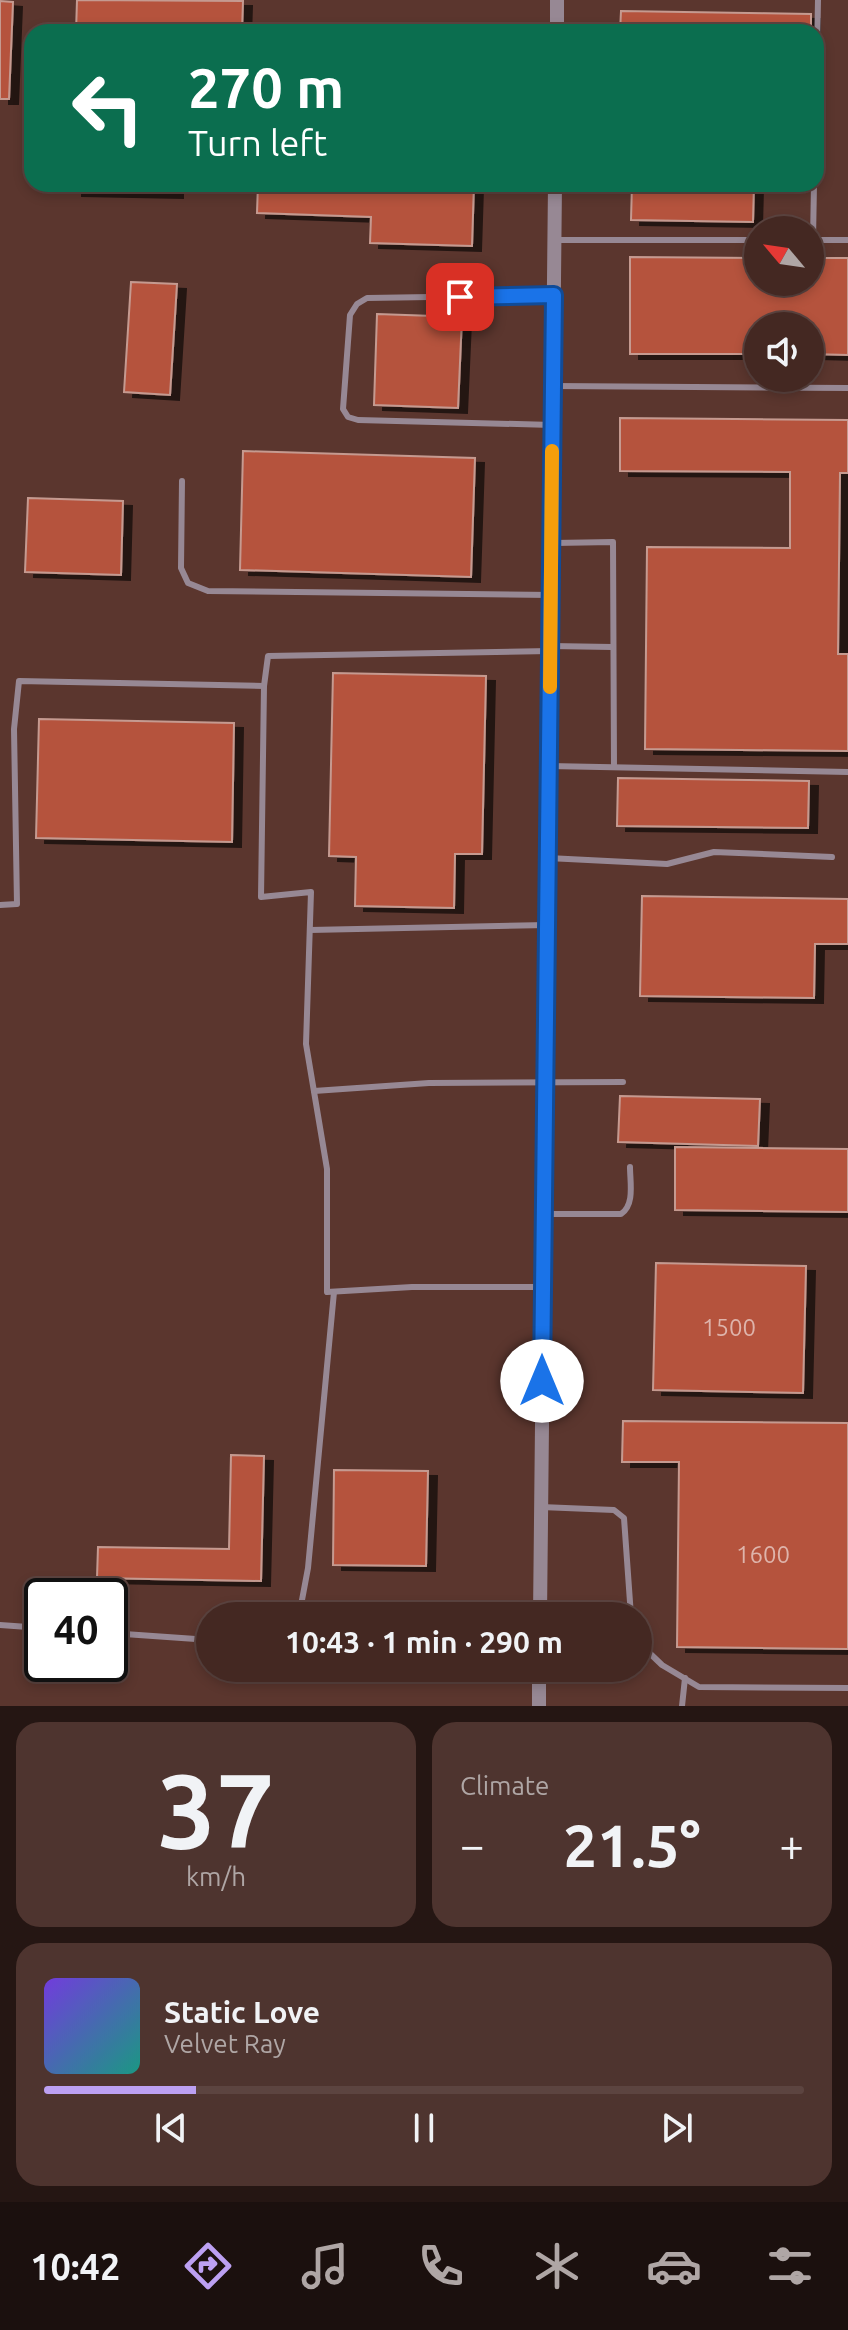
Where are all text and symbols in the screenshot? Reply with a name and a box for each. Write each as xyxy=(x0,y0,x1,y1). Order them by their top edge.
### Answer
icon: left xyxy=(56,56,160,160)
text: 270 m xyxy=(188,56,344,119)
text: Turn left xyxy=(188,122,327,163)
north arrow xyxy=(744,216,824,296)
map controls xyxy=(744,216,824,392)
pin xyxy=(426,263,494,331)
icon: arrive xyxy=(438,275,482,319)
button: sound xyxy=(744,312,824,392)
house number: 1500 xyxy=(702,1314,756,1341)
position arrow xyxy=(500,1339,584,1423)
house number: 1600 xyxy=(736,1541,790,1568)
speed limit sign: 40 xyxy=(24,1578,128,1682)
text: 10:43 · 1 min · 290 m xyxy=(285,1625,563,1659)
text: 37 xyxy=(157,1751,275,1868)
text: Climate xyxy=(460,1771,549,1800)
text: 21.5° xyxy=(563,1811,701,1878)
text: − xyxy=(460,1820,485,1869)
text: + xyxy=(779,1820,804,1869)
text: km/h xyxy=(186,1862,246,1891)
text: Static Love xyxy=(164,1995,320,2029)
text: Velvet Ray xyxy=(164,2029,286,2058)
icon: previous xyxy=(149,2106,193,2150)
icon: pause xyxy=(402,2106,446,2150)
icon: next xyxy=(655,2106,699,2150)
icon: directions xyxy=(180,2238,236,2294)
icon: music xyxy=(297,2238,353,2294)
icon: phone xyxy=(413,2238,469,2294)
icon: climate xyxy=(529,2238,585,2294)
icon: car xyxy=(646,2238,702,2294)
icon: filters xyxy=(762,2238,818,2294)
text: 10:42 xyxy=(30,2246,120,2287)

